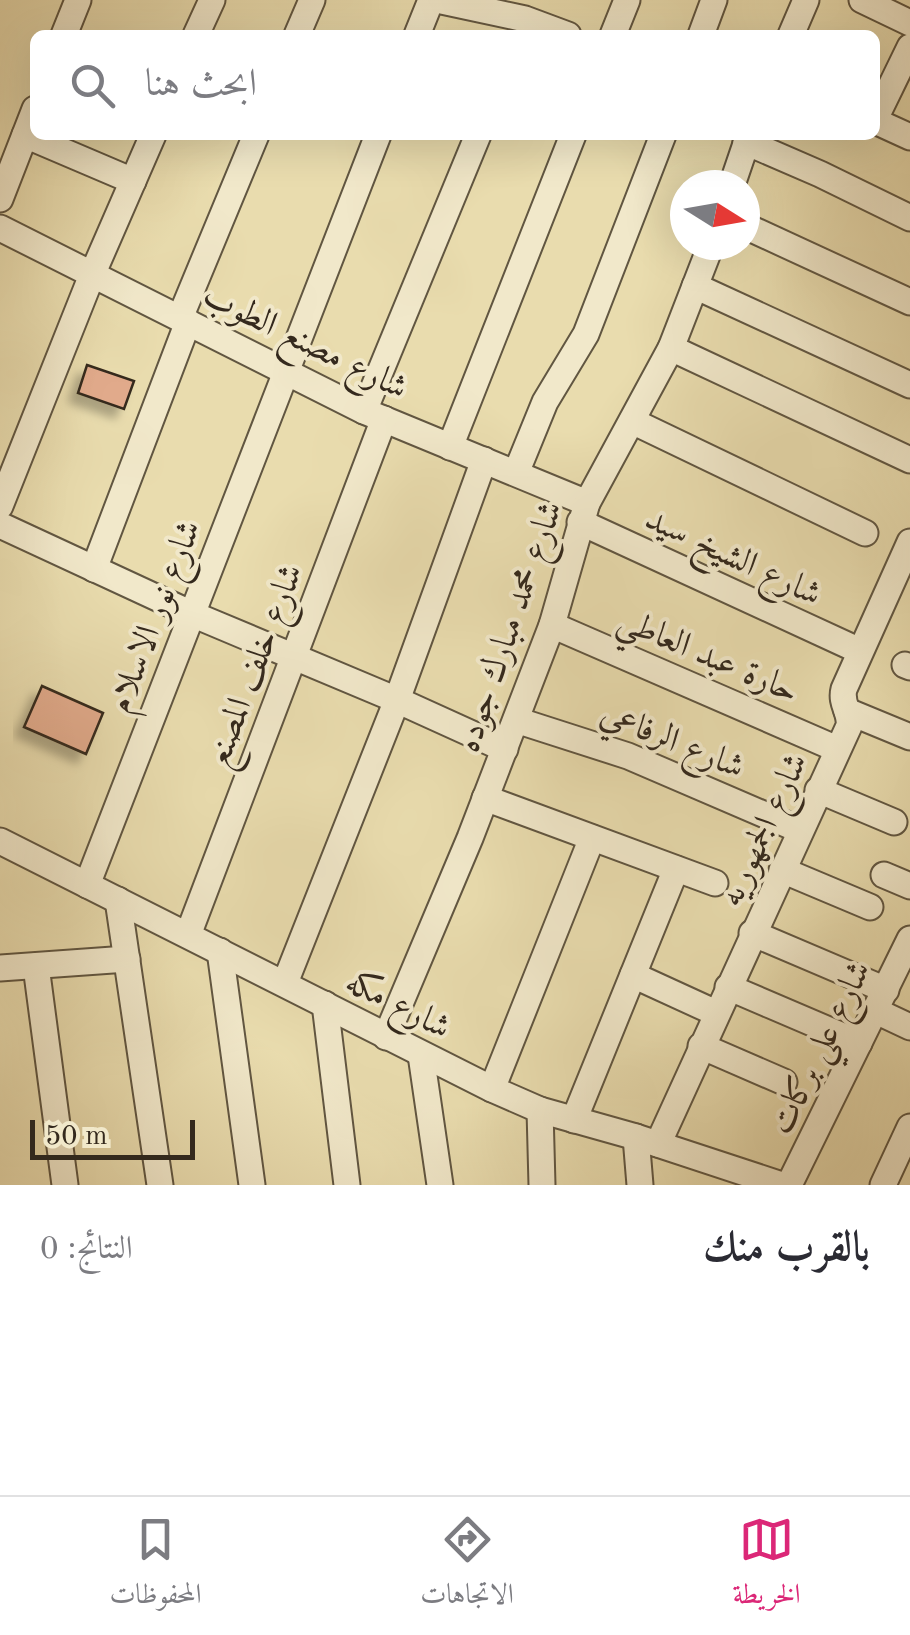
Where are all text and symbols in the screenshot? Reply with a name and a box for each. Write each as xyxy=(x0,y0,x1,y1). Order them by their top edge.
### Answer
search box xyxy=(30,30,880,140)
icon: search xyxy=(65,58,120,113)
text: ابحث هنا xyxy=(145,66,257,104)
north arrow xyxy=(670,170,760,260)
street label: شارع مصنع الطوب xyxy=(192,278,413,417)
street label: شارع محمد مبارك جوده xyxy=(450,496,578,760)
street label: شارع الشيخ سيد xyxy=(635,501,826,623)
street label: شارع نور الاسلام xyxy=(103,516,218,722)
street label: شارع خلف المصنع xyxy=(201,559,320,776)
street label: حارة عبد العاطي xyxy=(608,603,803,722)
street label: شارع الرفاعي xyxy=(592,696,749,794)
street label: شارع الجمهوريه xyxy=(714,748,823,916)
street label: شارع علي بركات xyxy=(763,955,890,1146)
street label: شارع مكه xyxy=(336,962,457,1054)
scale bar xyxy=(30,1115,195,1160)
text: 50 m xyxy=(45,1123,108,1151)
text: بالقرب منك xyxy=(703,1228,870,1270)
text: النتائج: 0 xyxy=(40,1234,133,1266)
tab: المحفوظات xyxy=(109,1512,202,1621)
tab: الاتجاهات xyxy=(420,1512,514,1621)
tab: الخريطة xyxy=(733,1512,801,1621)

